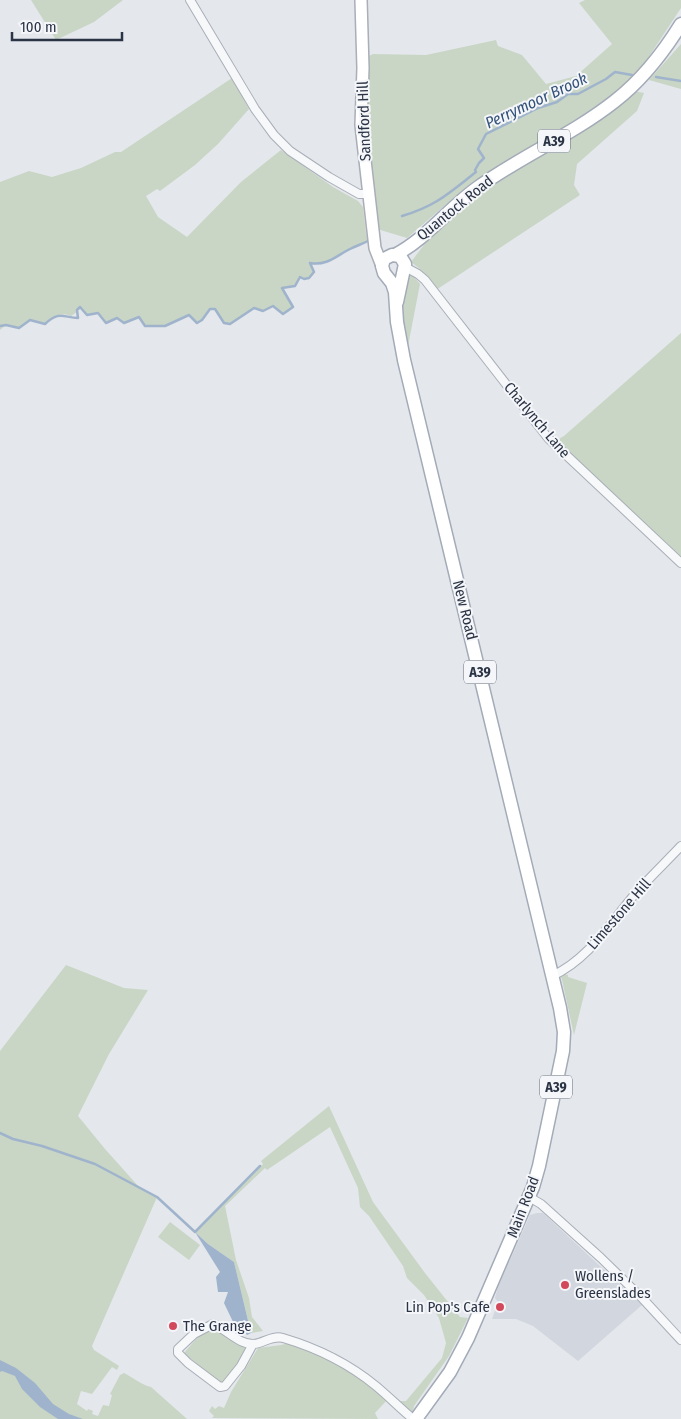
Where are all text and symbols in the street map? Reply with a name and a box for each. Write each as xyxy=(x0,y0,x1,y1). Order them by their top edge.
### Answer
scale bar xyxy=(12,10,122,42)
text: 100 m xyxy=(20,18,57,36)
water label: Perrymoor Brook xyxy=(482,69,590,132)
street label: Sandford Hill xyxy=(354,81,374,161)
road number: A39 xyxy=(538,130,570,152)
street label: Quantock Road xyxy=(413,172,497,244)
street label: Charlynch Lane xyxy=(500,378,574,462)
street label: New Road xyxy=(449,578,481,642)
road number: A39 xyxy=(464,660,496,684)
street label: Limestone Hill xyxy=(583,875,655,953)
road number: A39 xyxy=(540,1076,572,1098)
street label: Main Road xyxy=(503,1174,543,1240)
place label: Wollens / Greenslades xyxy=(575,1267,651,1302)
marker: Wollens / Greenslades xyxy=(559,1279,571,1291)
place label: Lin Pop's Cafe xyxy=(406,1298,490,1316)
marker: Lin Pop's Cafe xyxy=(494,1301,506,1313)
place label: The Grange xyxy=(183,1317,252,1335)
marker: The Grange xyxy=(167,1320,179,1332)

